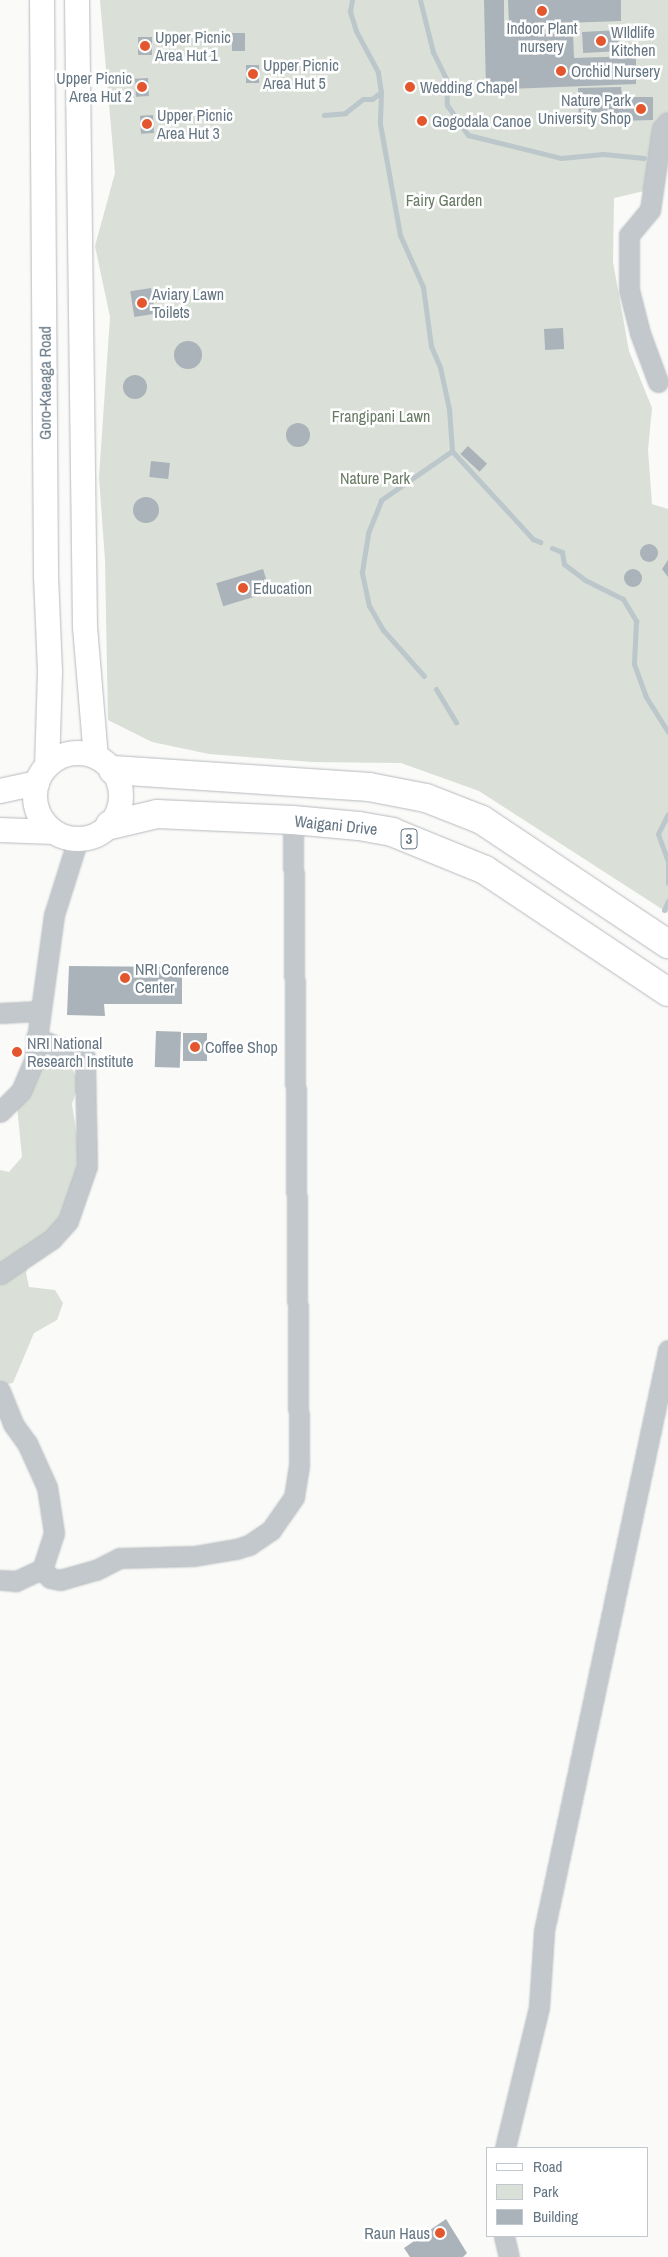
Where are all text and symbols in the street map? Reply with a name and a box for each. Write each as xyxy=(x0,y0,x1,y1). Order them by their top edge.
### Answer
marker: Indoor Plant nursery xyxy=(536,5,548,17)
place label: Indoor Plant nursery xyxy=(507,18,577,56)
place label: WIldlife Kitchen xyxy=(611,22,655,60)
place label: Upper Picnic Area Hut 1 xyxy=(155,27,231,65)
marker: WIldlife Kitchen xyxy=(595,35,607,47)
marker: Upper Picnic Area Hut 1 xyxy=(139,40,151,52)
place label: Upper Picnic Area Hut 5 xyxy=(263,55,339,93)
place label: Orchid Nursery xyxy=(571,61,660,81)
marker: Orchid Nursery xyxy=(555,65,567,77)
place label: Upper Picnic Area Hut 2 xyxy=(56,68,132,106)
marker: Upper Picnic Area Hut 5 xyxy=(247,68,259,80)
place label: Wedding Chapel xyxy=(420,77,518,97)
marker: Upper Picnic Area Hut 2 xyxy=(136,81,148,93)
marker: Wedding Chapel xyxy=(404,81,416,93)
place label: Nature Park University Shop xyxy=(538,90,631,128)
marker: Nature Park University Shop xyxy=(635,103,647,115)
place label: Upper Picnic Area Hut 3 xyxy=(157,105,233,143)
place label: Gogodala Canoe xyxy=(432,111,531,131)
marker: Gogodala Canoe xyxy=(416,115,428,127)
marker: Upper Picnic Area Hut 3 xyxy=(141,118,153,130)
park label: Fairy Garden xyxy=(406,190,482,210)
place label: Aviary Lawn Toilets xyxy=(152,284,224,322)
marker: Aviary Lawn Toilets xyxy=(136,297,148,309)
street label: Goro-Kaeaga Road xyxy=(35,326,55,440)
park label: Frangipani Lawn xyxy=(332,406,430,426)
park label: Nature Park xyxy=(340,468,410,488)
place label: Education xyxy=(253,578,312,598)
marker: Education xyxy=(237,582,249,594)
street label: Waigani Drive xyxy=(294,811,378,839)
road number: 3 xyxy=(400,826,418,852)
place label: NRI Conference Center xyxy=(135,959,229,997)
marker: NRI Conference Center xyxy=(119,972,131,984)
place label: NRI National Research Institute xyxy=(27,1033,133,1071)
place label: Coffee Shop xyxy=(205,1037,278,1057)
marker: Coffee Shop xyxy=(189,1041,201,1053)
marker: NRI National Research Institute xyxy=(11,1046,23,1058)
legend xyxy=(486,2147,648,2237)
text: Road xyxy=(533,2156,562,2177)
text: Park xyxy=(533,2181,558,2202)
text: Building xyxy=(533,2206,578,2227)
place label: Raun Haus xyxy=(364,2223,430,2243)
marker: Raun Haus xyxy=(434,2227,446,2239)

